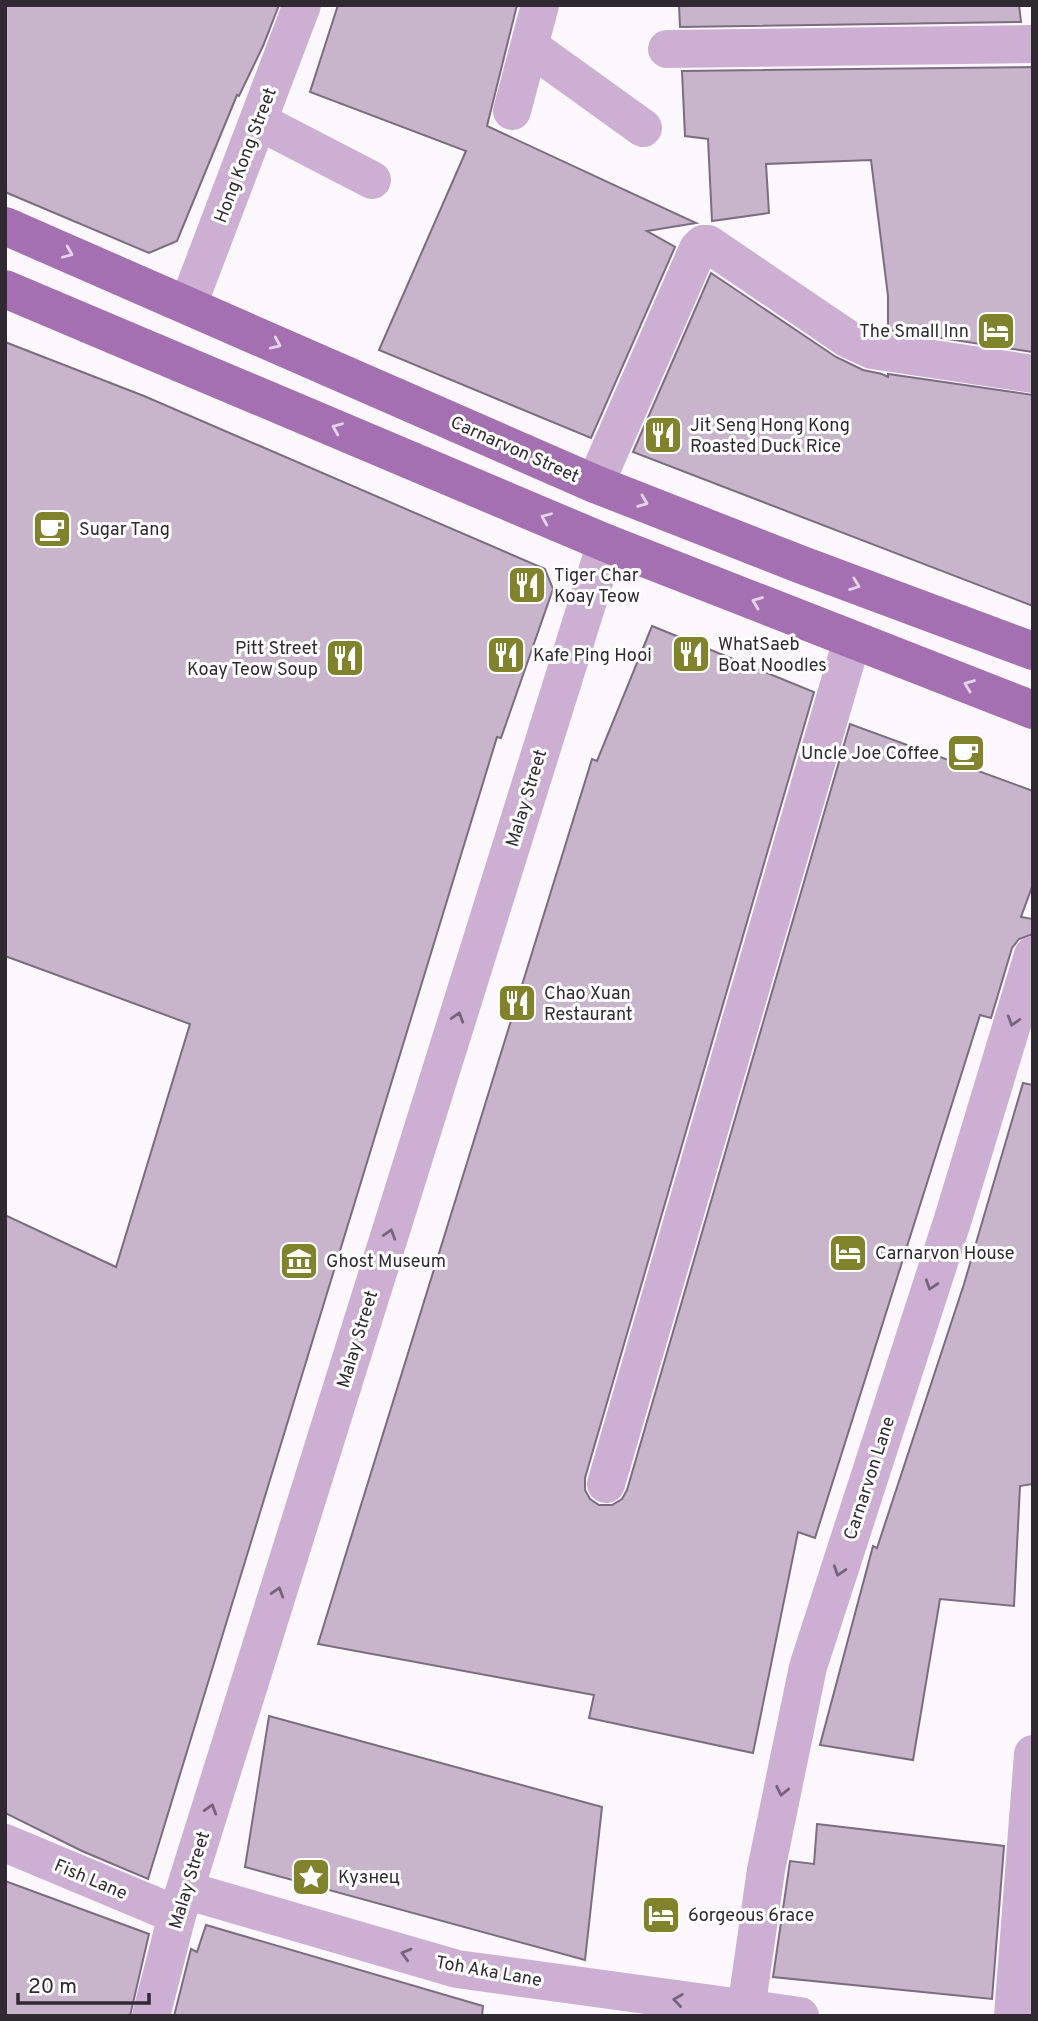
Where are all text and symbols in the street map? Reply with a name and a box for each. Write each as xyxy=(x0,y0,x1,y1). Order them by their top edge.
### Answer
street label: Hong Kong Street xyxy=(210,85,283,226)
one-way arrow xyxy=(61,245,73,259)
hotel icon: The Small Inn xyxy=(975,310,1017,352)
place label: The Small Inn xyxy=(859,321,969,344)
one-way arrow xyxy=(269,336,282,350)
street label: Carnarvon Street xyxy=(447,412,582,489)
restaurant icon: Jit Seng Hong Kong Roasted Duck Rice xyxy=(642,414,684,456)
place label: Jit Seng Hong Kong Roasted Duck Rice xyxy=(690,415,850,459)
one-way arrow xyxy=(332,423,344,437)
one-way arrow xyxy=(636,494,648,508)
cafe icon: Sugar Tang xyxy=(31,508,73,550)
one-way arrow xyxy=(541,512,553,526)
place label: Sugar Tang xyxy=(79,519,170,542)
restaurant icon: Tiger Char Koay Teow xyxy=(506,564,548,606)
place label: Tiger Char Koay Teow xyxy=(554,565,640,609)
one-way arrow xyxy=(848,576,860,590)
one-way arrow xyxy=(752,597,764,611)
restaurant icon: WhatSaeb Boat Noodles xyxy=(670,633,712,675)
restaurant icon: Kafe Ping Hooi xyxy=(485,634,527,676)
place label: WhatSaeb Boat Noodles xyxy=(718,634,827,678)
restaurant icon: Pitt Street Koay Teow Soup xyxy=(324,637,366,679)
place label: Pitt Street Koay Teow Soup xyxy=(187,638,318,682)
place label: Kafe Ping Hooi xyxy=(533,645,652,668)
one-way arrow xyxy=(964,680,976,694)
cafe icon: Uncle Joe Coffee xyxy=(945,732,987,774)
place label: Uncle Joe Coffee xyxy=(801,743,939,766)
street label: Malay Street xyxy=(502,747,553,850)
restaurant icon: Chao Xuan Restaurant xyxy=(496,982,538,1024)
place label: Chao Xuan Restaurant xyxy=(544,983,633,1027)
one-way arrow xyxy=(449,1012,464,1024)
one-way arrow xyxy=(1006,1014,1021,1026)
one-way arrow xyxy=(382,1229,396,1241)
hotel icon: Carnarvon House xyxy=(827,1232,869,1274)
museum icon: Ghost Museum xyxy=(278,1240,320,1282)
place label: Carnarvon House xyxy=(875,1243,1015,1266)
place label: Ghost Museum xyxy=(326,1251,446,1274)
one-way arrow xyxy=(925,1278,940,1290)
street label: Malay Street xyxy=(333,1288,384,1391)
street label: Carnarvon Lane xyxy=(840,1414,901,1543)
one-way arrow xyxy=(833,1565,847,1577)
one-way arrow xyxy=(270,1586,285,1598)
one-way arrow xyxy=(776,1785,791,1797)
one-way arrow xyxy=(202,1803,217,1815)
street label: Malay Street xyxy=(165,1829,216,1932)
street label: Fish Lane xyxy=(50,1855,131,1906)
place icon: Кузнец xyxy=(290,1856,332,1898)
place label: Кузнец xyxy=(338,1867,400,1890)
hotel icon: 6orgeous 6race xyxy=(640,1894,682,1936)
place label: 6orgeous 6race xyxy=(688,1905,814,1928)
one-way arrow xyxy=(400,1948,412,1963)
street label: Toh Aka Lane xyxy=(434,1952,544,1993)
scale bar xyxy=(18,1962,149,2006)
text: 20 m xyxy=(28,1974,77,2001)
one-way arrow xyxy=(672,1993,684,2008)

